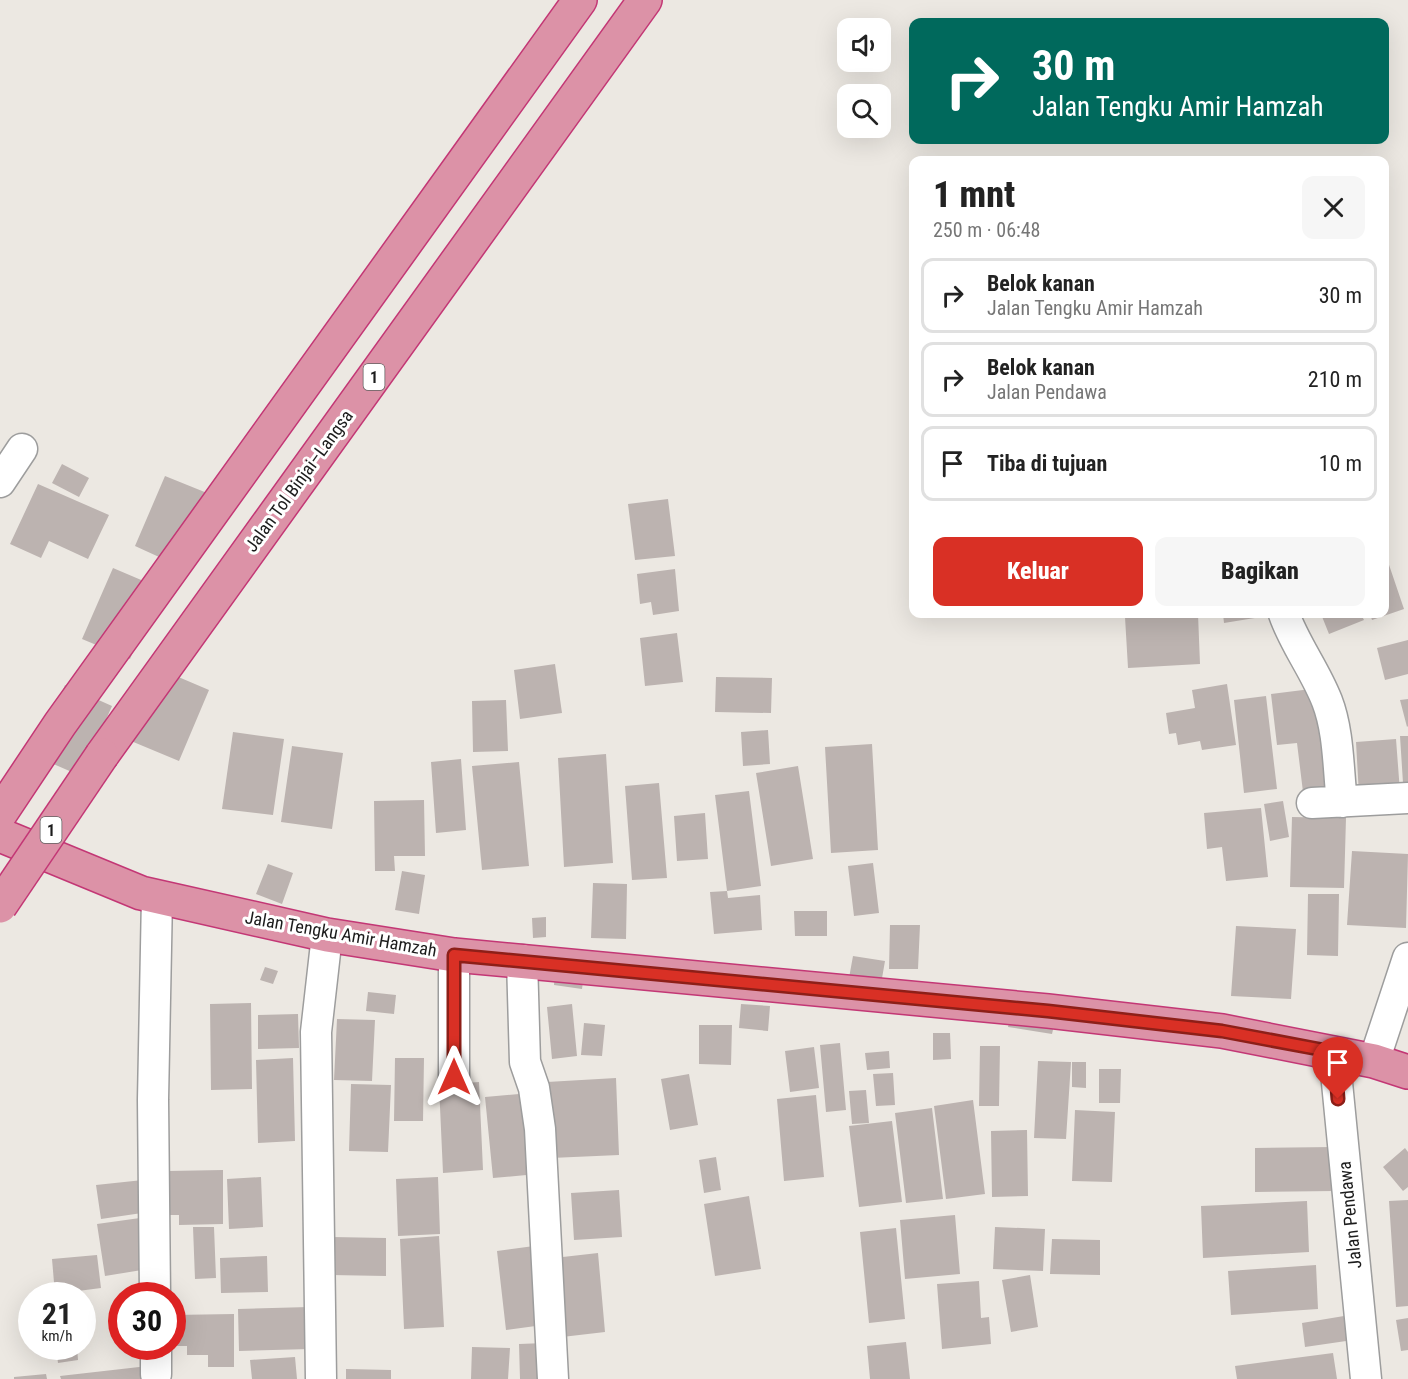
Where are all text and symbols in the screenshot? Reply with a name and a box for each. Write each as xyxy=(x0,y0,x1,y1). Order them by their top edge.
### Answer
map controls xyxy=(837,18,891,138)
button: sound xyxy=(837,18,891,72)
text: 30 m xyxy=(1032,41,1115,90)
icon: right xyxy=(933,42,1011,120)
button: search xyxy=(837,84,891,138)
text: Jalan Tengku Amir Hamzah xyxy=(1032,91,1323,123)
text: 1 mnt xyxy=(933,174,1015,216)
button: close xyxy=(1302,176,1365,239)
text: 250 m · 06:48 xyxy=(933,218,1040,242)
text: Belok kanan xyxy=(987,271,1095,296)
icon: right xyxy=(936,279,969,312)
text: 30 m xyxy=(1319,283,1362,308)
text: Jalan Tengku Amir Hamzah xyxy=(987,296,1203,320)
text: Belok kanan xyxy=(987,355,1095,380)
icon: right xyxy=(936,363,969,396)
road number: 1 xyxy=(364,364,385,390)
text: 210 m xyxy=(1308,367,1362,392)
text: Jalan Pendawa xyxy=(987,380,1107,404)
street label: Jalan Tol Binjai–Langsa xyxy=(240,406,357,556)
icon: arrive xyxy=(936,447,969,480)
text: Tiba di tujuan xyxy=(987,451,1107,476)
text: 10 m xyxy=(1319,451,1362,476)
button: Keluar xyxy=(933,537,1143,606)
button: Bagikan xyxy=(1155,537,1365,606)
road number: 1 xyxy=(40,817,62,843)
street label: Jalan Tengku Amir Hamzah xyxy=(244,906,439,961)
pin xyxy=(1312,1037,1363,1099)
position arrow xyxy=(422,1045,486,1109)
icon: arrive xyxy=(1321,1046,1354,1079)
street label: Jalan Pendawa xyxy=(1333,1160,1366,1270)
speed limit sign: 30 xyxy=(108,1282,186,1360)
text: 21 xyxy=(42,1296,72,1331)
text: km/h xyxy=(42,1327,72,1345)

